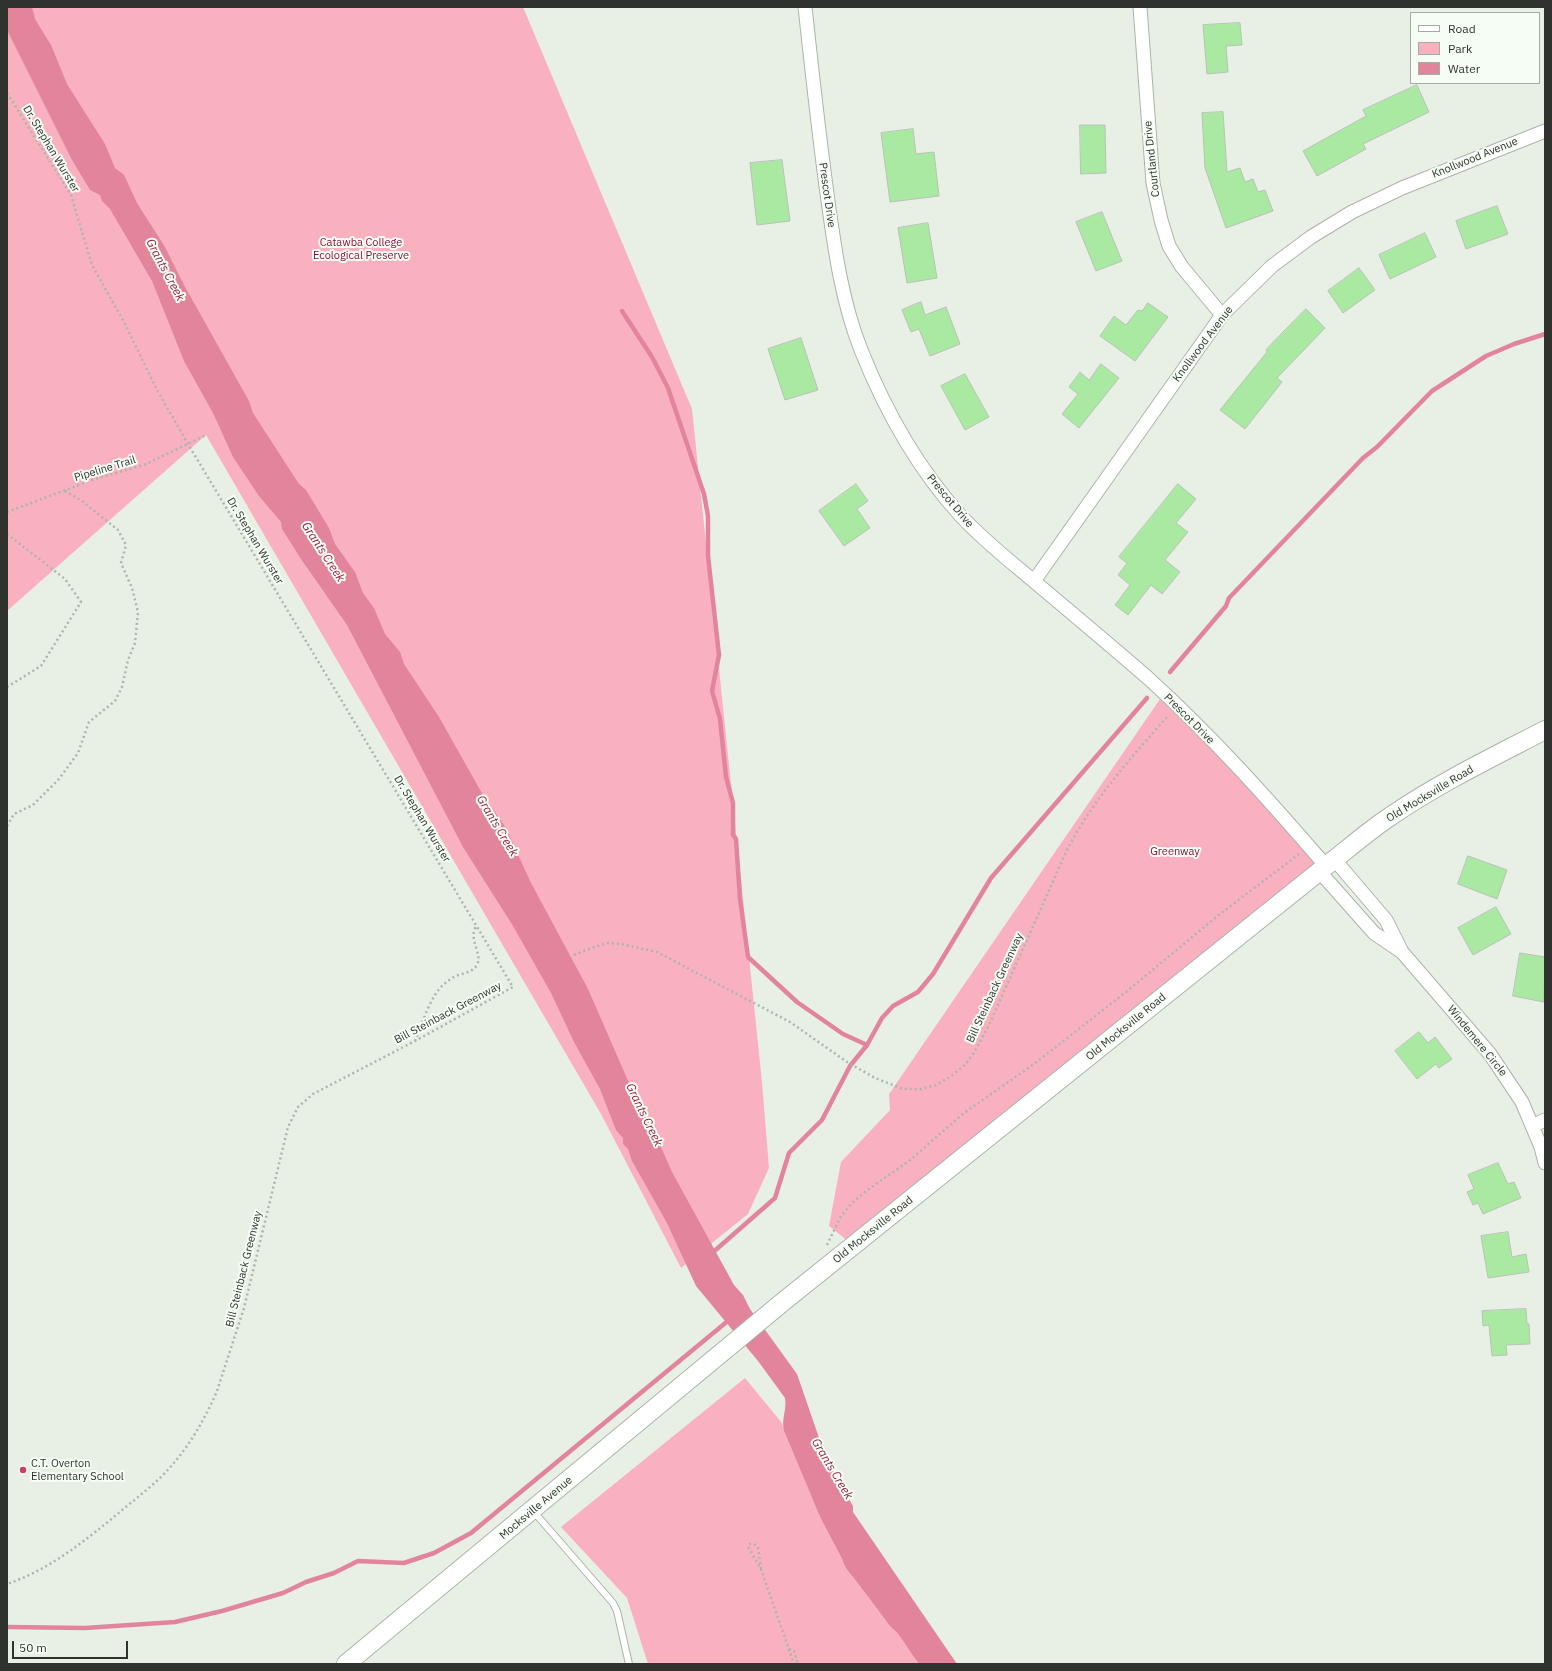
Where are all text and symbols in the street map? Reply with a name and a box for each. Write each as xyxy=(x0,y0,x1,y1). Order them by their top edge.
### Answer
legend xyxy=(1410,12,1540,84)
text: Road xyxy=(1448,21,1476,36)
text: Park xyxy=(1448,41,1472,56)
text: Water xyxy=(1448,61,1480,76)
street label: Dr. Stephan Wurster xyxy=(20,103,82,195)
street label: Courtland Drive xyxy=(1141,120,1163,198)
street label: Knollwood Avenue xyxy=(1430,135,1520,181)
street label: Prescot Drive xyxy=(816,162,838,228)
water label: Grants Creek xyxy=(143,236,187,304)
park label: Catawba College Ecological Preserve xyxy=(313,236,409,262)
street label: Knollwood Avenue xyxy=(1170,303,1236,385)
street label: Pipeline Trail xyxy=(73,453,137,485)
street label: Prescot Drive xyxy=(924,472,976,530)
street label: Dr. Stephan Wurster xyxy=(224,495,286,587)
water label: Grants Creek xyxy=(298,519,348,585)
street label: Prescot Drive xyxy=(1161,691,1217,747)
street label: Old Mocksville Road xyxy=(1384,763,1476,825)
street label: Dr. Stephan Wurster xyxy=(391,773,453,865)
water label: Grants Creek xyxy=(473,793,521,859)
park label: Greenway xyxy=(1150,845,1200,859)
street label: Bill Steinback Greenway xyxy=(964,931,1026,1045)
street label: Bill Steinback Greenway xyxy=(392,979,504,1047)
street label: Old Mocksville Road xyxy=(1083,991,1169,1063)
street label: Windemere Circle xyxy=(1444,1003,1510,1079)
water label: Grants Creek xyxy=(623,1081,665,1149)
street label: Old Mocksville Road xyxy=(830,1194,916,1266)
street label: Bill Steinback Greenway xyxy=(223,1209,265,1329)
water label: Grants Creek xyxy=(808,1436,856,1502)
place label: C.T. Overton Elementary School xyxy=(31,1457,124,1483)
marker: C.T. Overton Elementary School xyxy=(18,1465,28,1475)
street label: Mocksville Avenue xyxy=(497,1474,575,1542)
scale bar xyxy=(14,1633,130,1659)
text: 50 m xyxy=(19,1640,47,1655)

